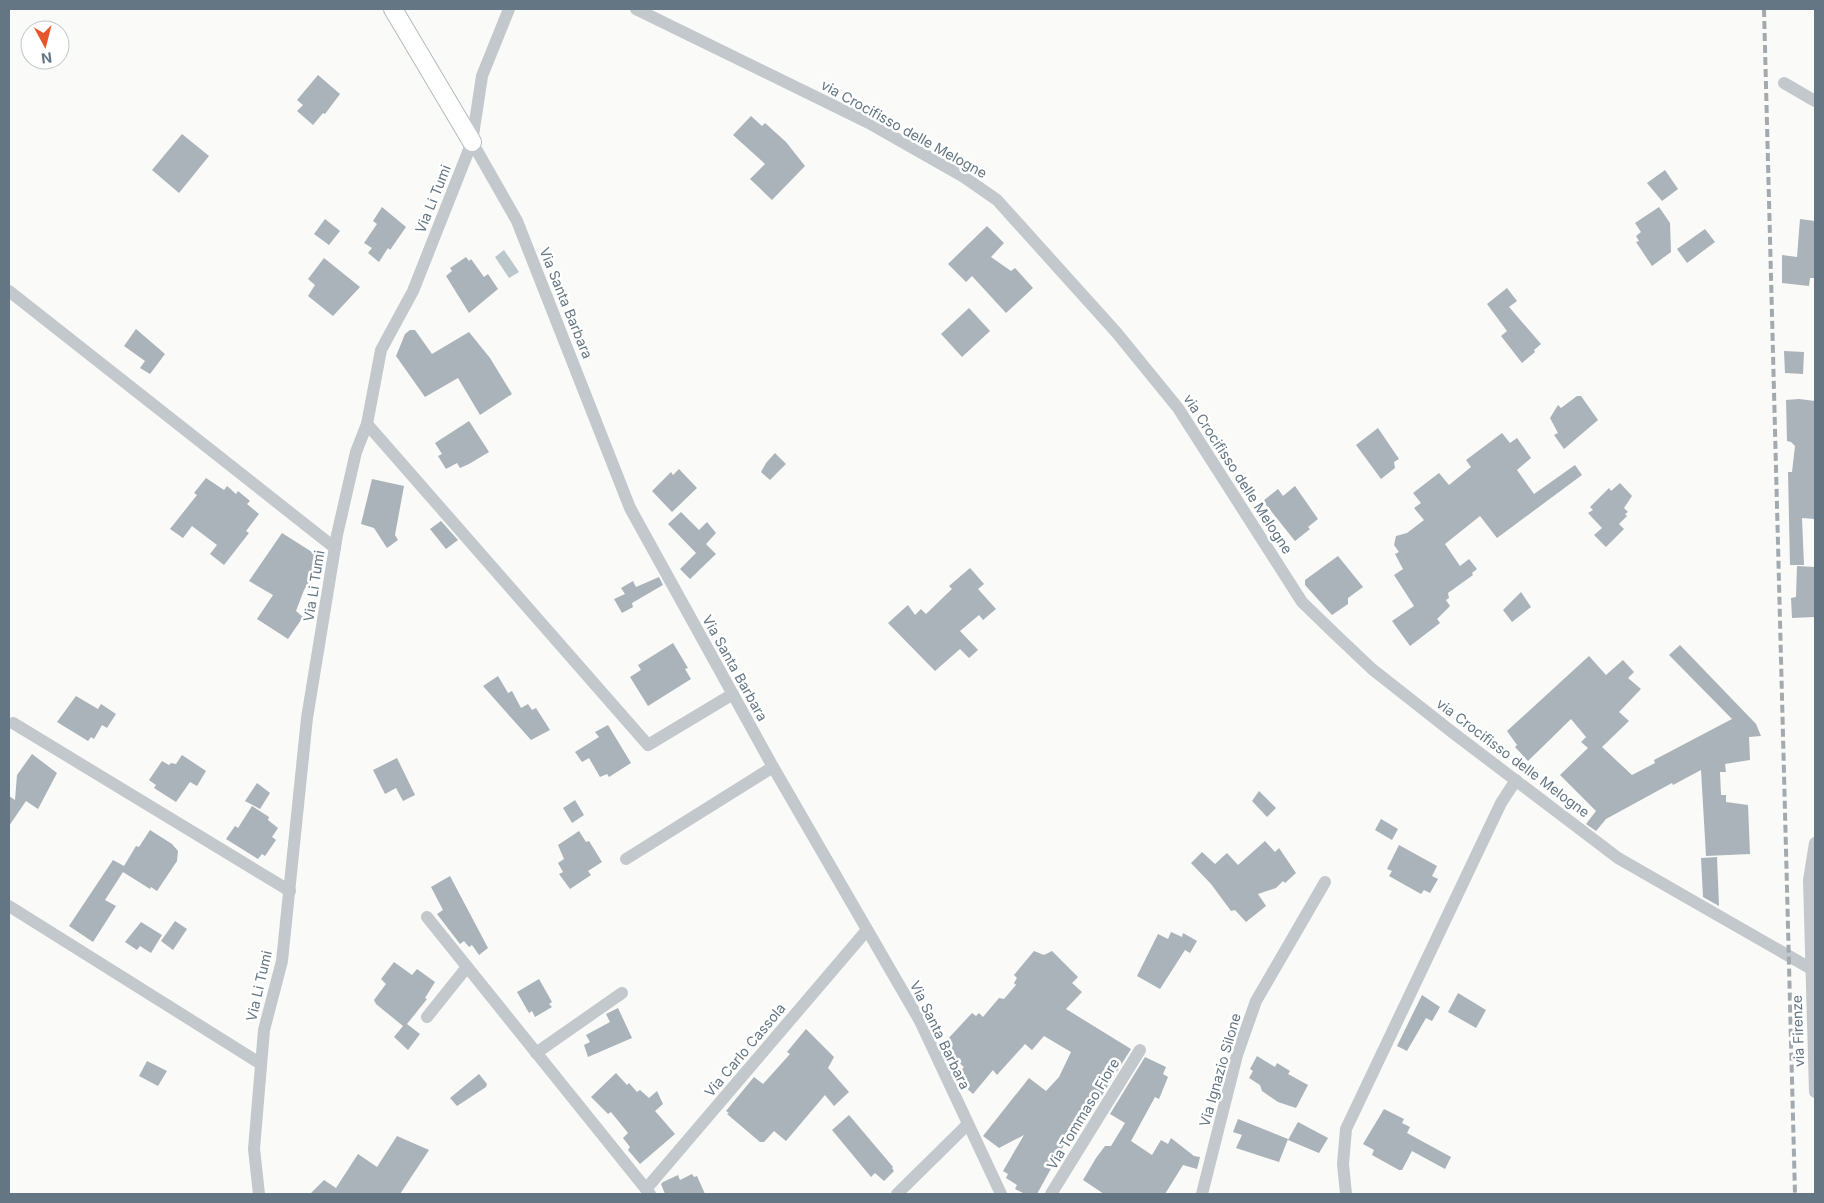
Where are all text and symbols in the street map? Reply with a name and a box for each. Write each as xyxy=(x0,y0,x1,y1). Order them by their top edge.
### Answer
north arrow xyxy=(20,20,70,70)
text: N xyxy=(40,49,53,67)
street label: via Crocifisso delle Melogne xyxy=(818,76,990,181)
street label: Via Li Tumi xyxy=(411,162,454,235)
street label: Via Santa Barbara xyxy=(536,245,597,361)
street label: via Crocifisso delle Melogne xyxy=(1180,391,1296,557)
street label: Via Li Tumi xyxy=(299,549,328,623)
street label: Via Santa Barbara xyxy=(699,612,772,724)
street label: via Crocifisso delle Melogne xyxy=(1434,695,1593,821)
street label: Via Li Tumi xyxy=(242,949,275,1023)
street label: Via Santa Barbara xyxy=(907,978,974,1092)
street label: via Firenze xyxy=(1788,995,1807,1067)
street label: Via Carlo Cassola xyxy=(701,1000,789,1100)
street label: Via Ignazio Silone xyxy=(1195,1011,1244,1129)
street label: Via Tommaso Fiore xyxy=(1043,1055,1122,1172)

